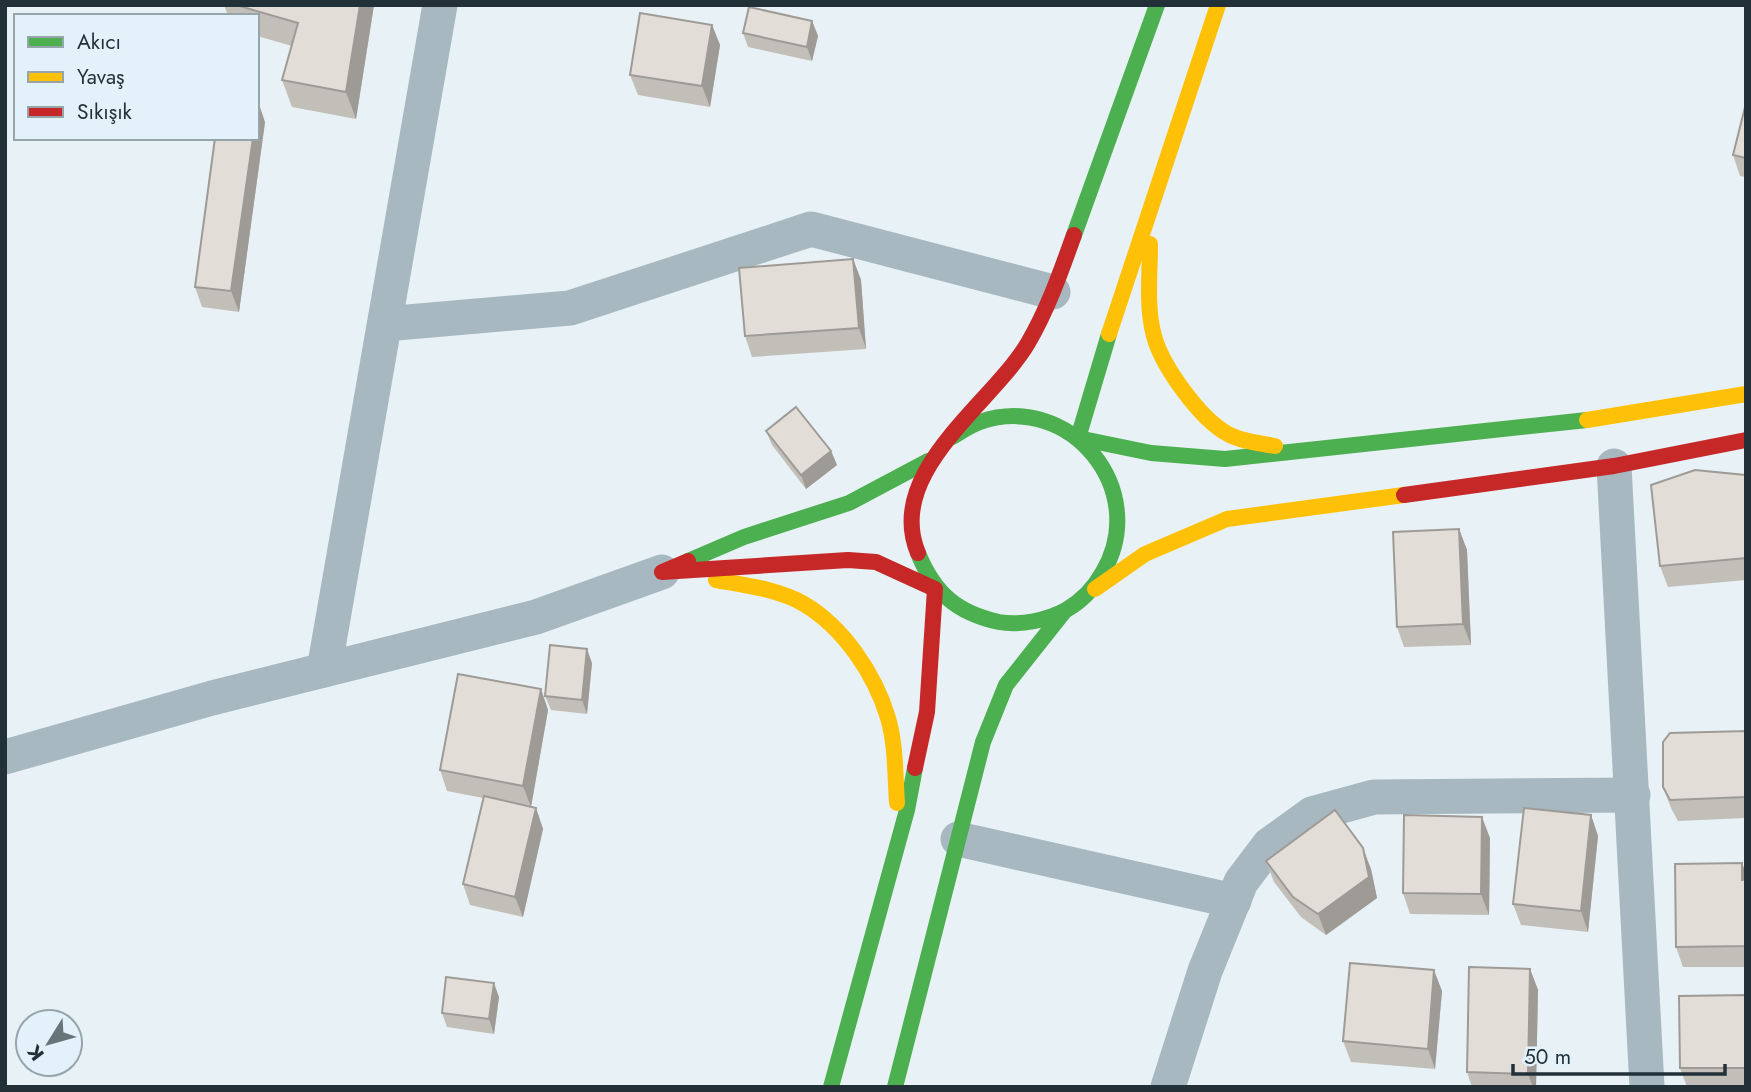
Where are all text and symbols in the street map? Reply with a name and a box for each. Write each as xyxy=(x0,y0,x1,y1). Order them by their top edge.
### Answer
legend xyxy=(14,14,259,140)
text: Akıcı xyxy=(77,27,121,57)
text: Yavaş xyxy=(77,62,124,92)
text: Sıkışık xyxy=(77,97,133,127)
north arrow xyxy=(14,1008,84,1078)
scale bar xyxy=(1513,1032,1725,1076)
text: K xyxy=(21,1039,51,1066)
text: 50 m xyxy=(1524,1042,1571,1072)

